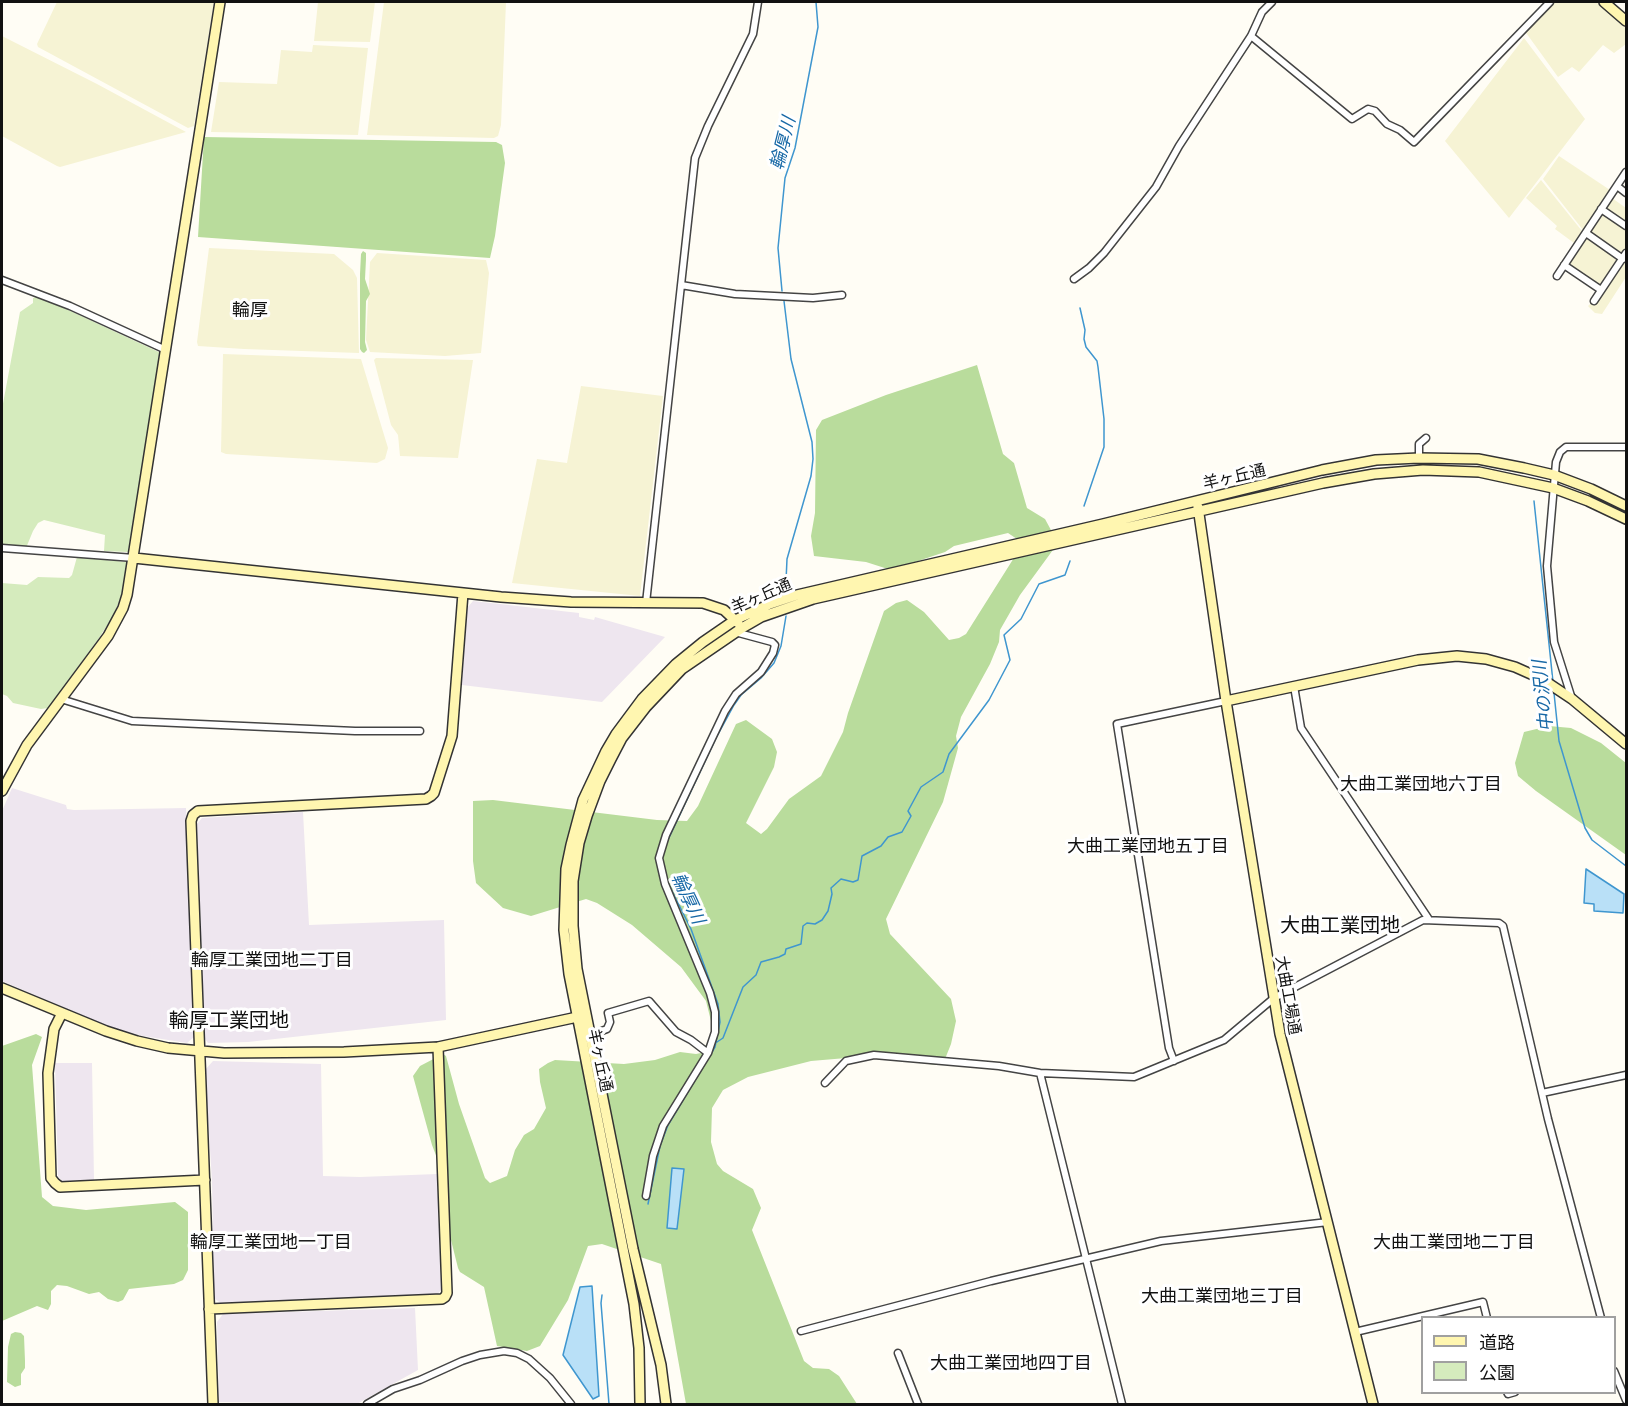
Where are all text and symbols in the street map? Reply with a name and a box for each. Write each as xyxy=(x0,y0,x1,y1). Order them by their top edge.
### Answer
water label: 輪厚川 xyxy=(765,114,799,172)
district label: 輪厚 xyxy=(232,298,268,320)
street label: 羊ヶ丘通 xyxy=(1201,459,1267,493)
street label: 羊ヶ丘通 xyxy=(728,574,794,616)
water label: 中の沢川 xyxy=(1527,659,1557,733)
district label: 大曲工業団地六丁目 xyxy=(1340,772,1502,794)
district label: 大曲工業団地五丁目 xyxy=(1067,834,1229,856)
water label: 輪厚川 xyxy=(668,869,710,927)
district label: 大曲工業団地 xyxy=(1280,912,1400,936)
district label: 輪厚工業団地二丁目 xyxy=(191,948,353,970)
street label: 大曲工場通 xyxy=(1273,954,1305,1036)
district label: 輪厚工業団地 xyxy=(169,1007,289,1031)
street label: 羊ヶ丘通 xyxy=(585,1027,617,1093)
district label: 輪厚工業団地一丁目 xyxy=(190,1230,352,1252)
district label: 大曲工業団地二丁目 xyxy=(1373,1230,1535,1252)
district label: 大曲工業団地三丁目 xyxy=(1141,1284,1303,1306)
legend xyxy=(1421,1316,1616,1394)
text: 道路 xyxy=(1479,1328,1515,1354)
district label: 大曲工業団地四丁目 xyxy=(930,1351,1092,1373)
text: 公園 xyxy=(1479,1358,1515,1384)

